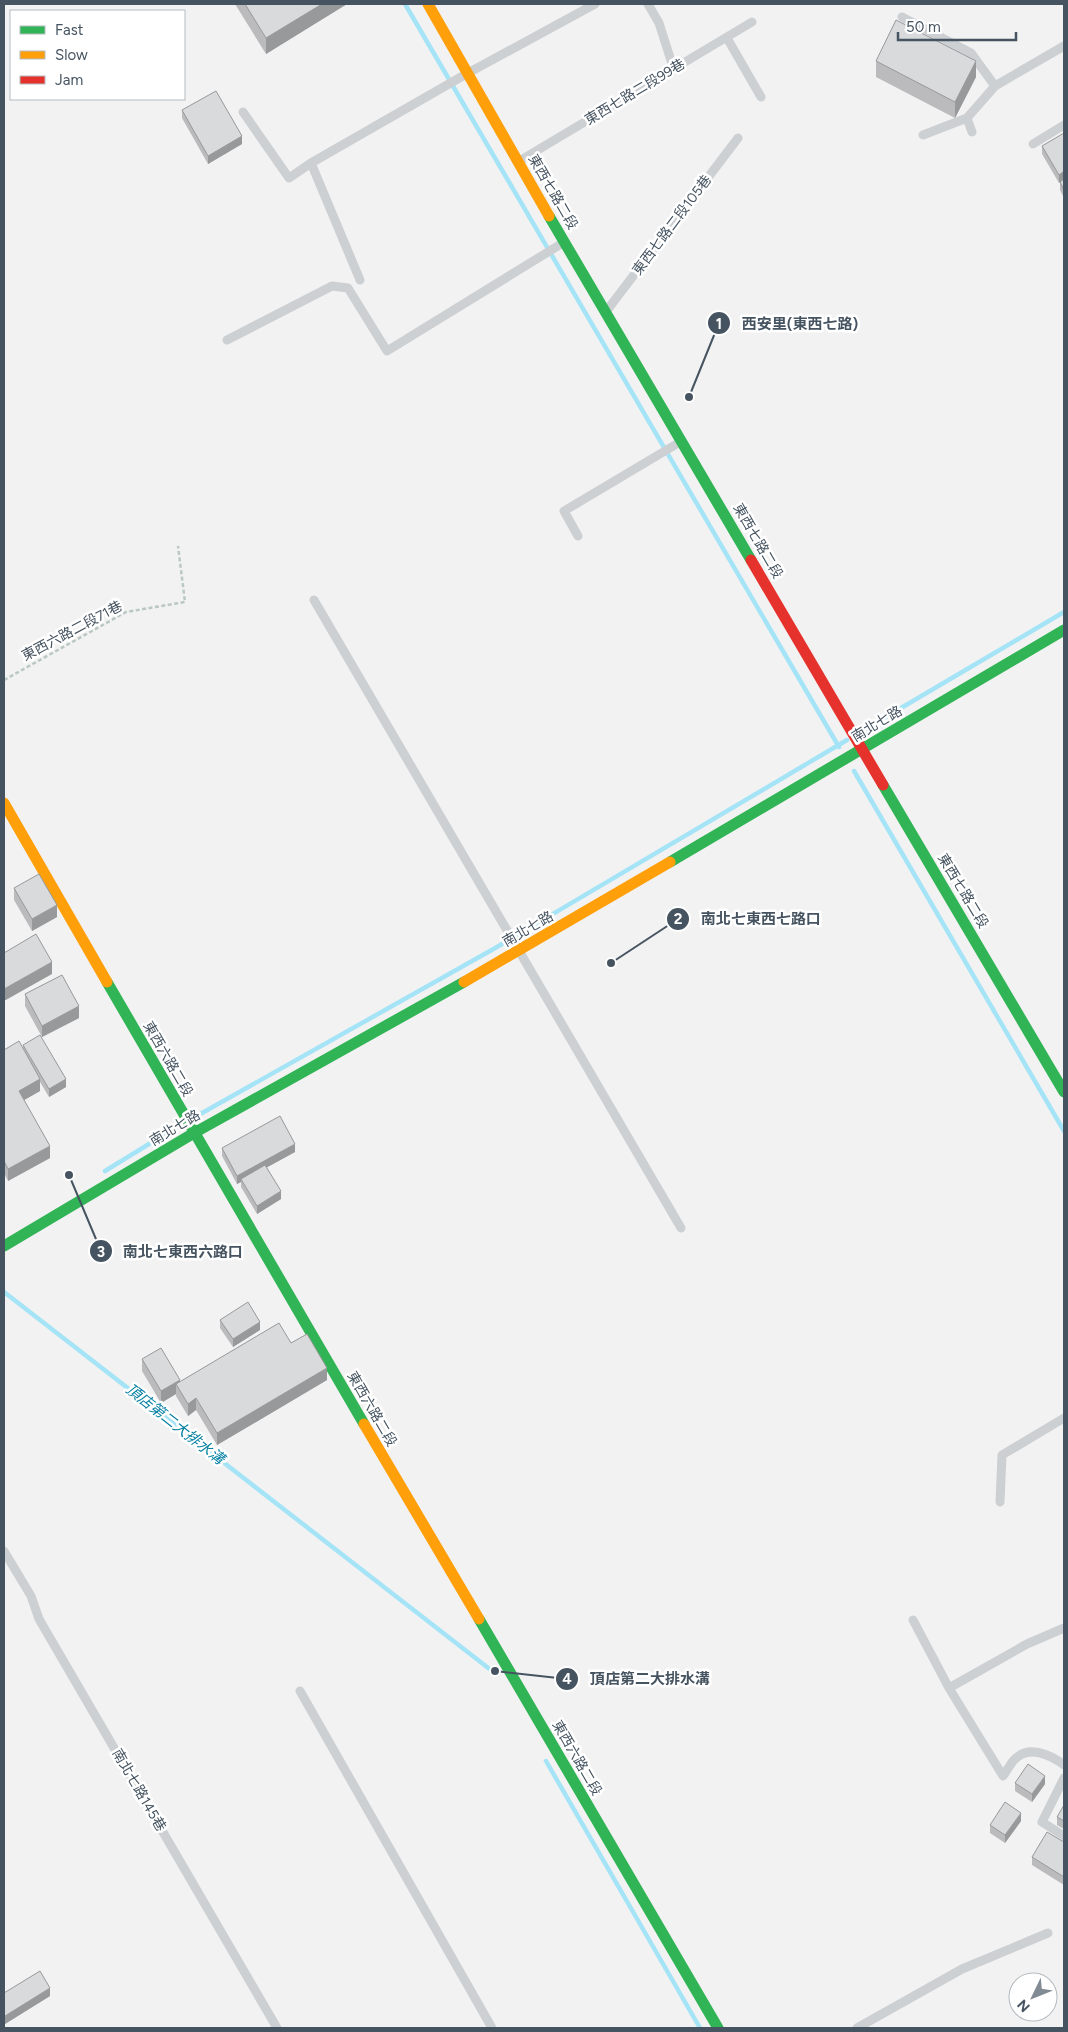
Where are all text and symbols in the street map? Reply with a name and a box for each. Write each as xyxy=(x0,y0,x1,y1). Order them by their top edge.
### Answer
legend xyxy=(10,10,185,100)
scale bar xyxy=(898,10,1016,42)
text: 50 m xyxy=(906,18,941,36)
text: Fast xyxy=(55,21,84,39)
text: Slow xyxy=(55,46,88,64)
street label: 東西七路二段99巷 xyxy=(582,55,688,129)
text: Jam xyxy=(55,71,83,89)
street label: 東西七路二段 xyxy=(525,151,581,233)
street label: 東西七路二段105巷 xyxy=(629,172,715,278)
callout: 西安里(東西七路) xyxy=(707,308,868,338)
text: 1 xyxy=(716,315,722,333)
text: 西安里(東西七路) xyxy=(742,315,858,333)
street label: 東西七路二段 xyxy=(730,500,786,582)
street label: 東西六路二段71巷 xyxy=(19,597,125,665)
street label: 南北七路 xyxy=(849,702,905,746)
street label: 東西七路二段 xyxy=(934,851,992,931)
callout: 南北七東西七路口 xyxy=(666,904,831,934)
street label: 南北七路 xyxy=(500,908,556,950)
text: 2 xyxy=(674,910,683,928)
text: 南北七東西七路口 xyxy=(701,910,821,928)
street label: 東西六路二段 xyxy=(140,1018,196,1100)
street label: 南北七路 xyxy=(147,1106,203,1150)
callout: 南北七東西六路口 xyxy=(88,1236,253,1266)
text: 3 xyxy=(97,1243,105,1261)
text: 南北七東西六路口 xyxy=(123,1243,243,1261)
street label: 東西六路二段 xyxy=(344,1368,400,1450)
water label: 頂店第二大排水溝 xyxy=(122,1380,229,1469)
callout: 頂店第二大排水溝 xyxy=(555,1664,720,1694)
text: 4 xyxy=(562,1670,572,1688)
text: 頂店第二大排水溝 xyxy=(590,1670,710,1688)
street label: 東西六路二段 xyxy=(549,1717,605,1799)
street label: 南北七路145巷 xyxy=(109,1746,169,1834)
north arrow xyxy=(1008,1972,1058,2022)
text: N xyxy=(1014,1996,1034,2015)

